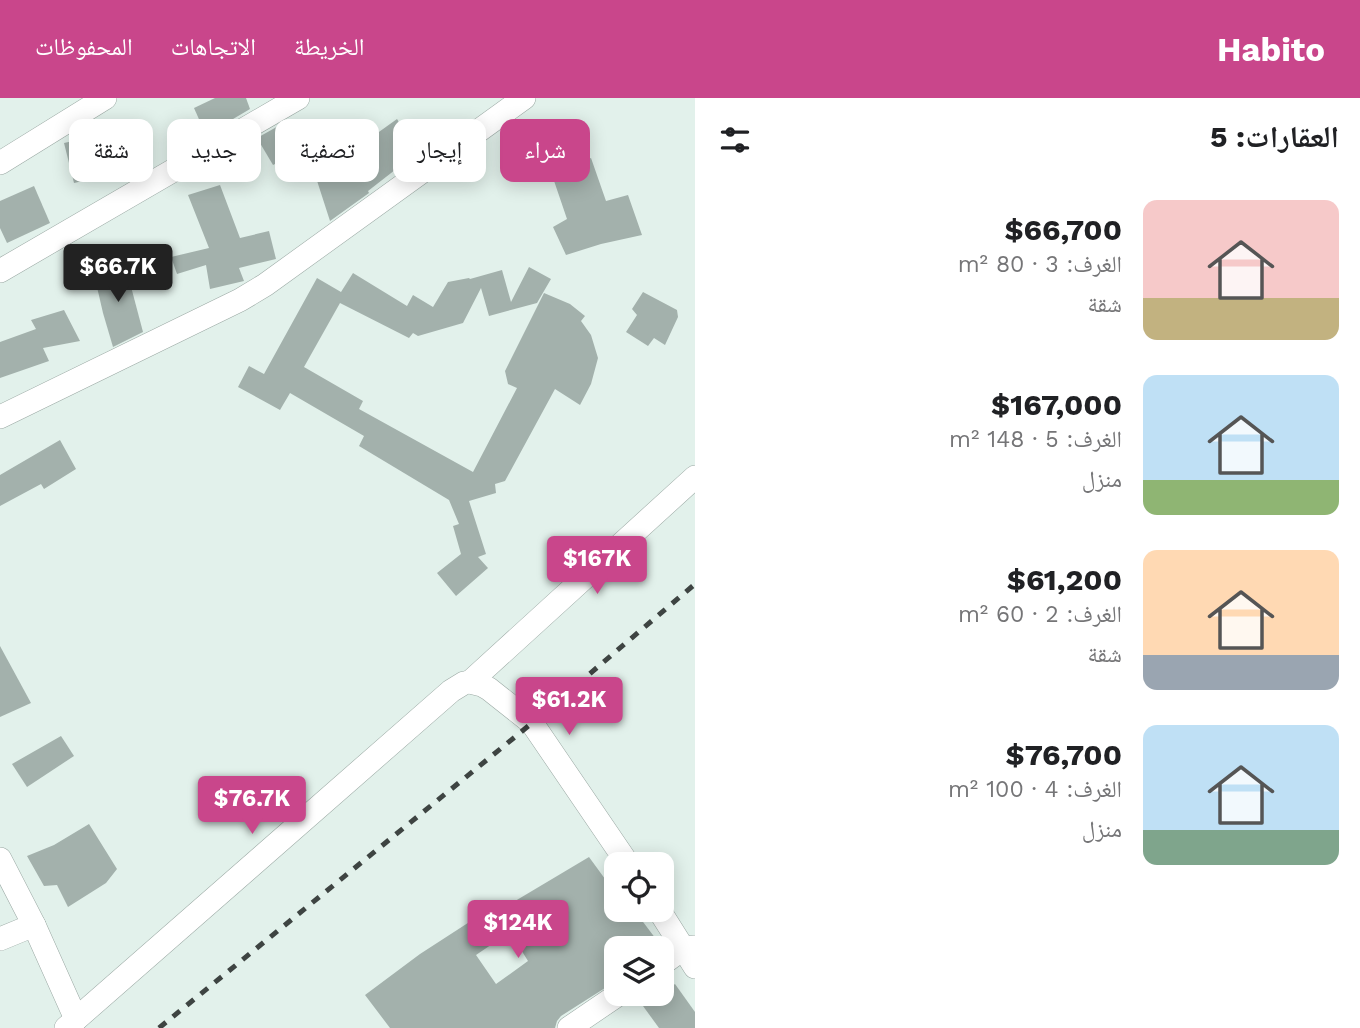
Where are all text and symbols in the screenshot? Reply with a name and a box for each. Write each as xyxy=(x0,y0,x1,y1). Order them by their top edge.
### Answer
text: Habito xyxy=(1217,30,1325,69)
text: المحفوظات xyxy=(35,33,133,61)
text: الاتجاهات xyxy=(171,33,256,61)
text: الخريطة xyxy=(294,33,365,61)
chip: شقة xyxy=(69,119,153,182)
chip: جديد xyxy=(167,119,261,182)
chip: تصفية xyxy=(275,119,379,182)
chip: إيجار xyxy=(393,119,486,182)
chip: شراء xyxy=(500,119,590,182)
text: العقارات: 5 xyxy=(1210,119,1339,154)
icon: filters xyxy=(716,121,754,159)
text: $66,700 xyxy=(1004,212,1122,247)
icon: home xyxy=(1199,228,1283,312)
pin: $66.7K xyxy=(61,244,175,304)
text: الغرف: 3 · 80 m² xyxy=(958,251,1122,278)
text: $66.7K xyxy=(79,253,157,280)
text: شقة xyxy=(1088,291,1122,318)
text: $167,000 xyxy=(991,387,1122,422)
icon: home xyxy=(1199,403,1283,487)
text: الغرف: 5 · 148 m² xyxy=(949,426,1122,453)
text: منزل xyxy=(1082,466,1122,493)
pin: $167K xyxy=(548,536,646,596)
text: $167K xyxy=(563,545,631,572)
text: $61,200 xyxy=(1007,562,1122,597)
icon: home xyxy=(1199,578,1283,662)
text: الغرف: 2 · 60 m² xyxy=(958,601,1122,628)
text: شقة xyxy=(1088,641,1122,668)
pin: $61.2K xyxy=(512,678,626,737)
text: $61.2K xyxy=(532,686,606,713)
text: $76,700 xyxy=(1005,737,1122,772)
icon: home xyxy=(1199,753,1283,837)
pin: $76.7K xyxy=(195,776,309,836)
text: الغرف: 4 · 100 m² xyxy=(948,776,1122,803)
text: $76.7K xyxy=(214,785,290,812)
text: منزل xyxy=(1082,816,1122,843)
map controls xyxy=(604,852,674,1006)
button: locate xyxy=(604,852,674,922)
pin: $124K xyxy=(469,900,567,960)
text: $124K xyxy=(484,909,552,936)
button: layers xyxy=(604,936,674,1006)

